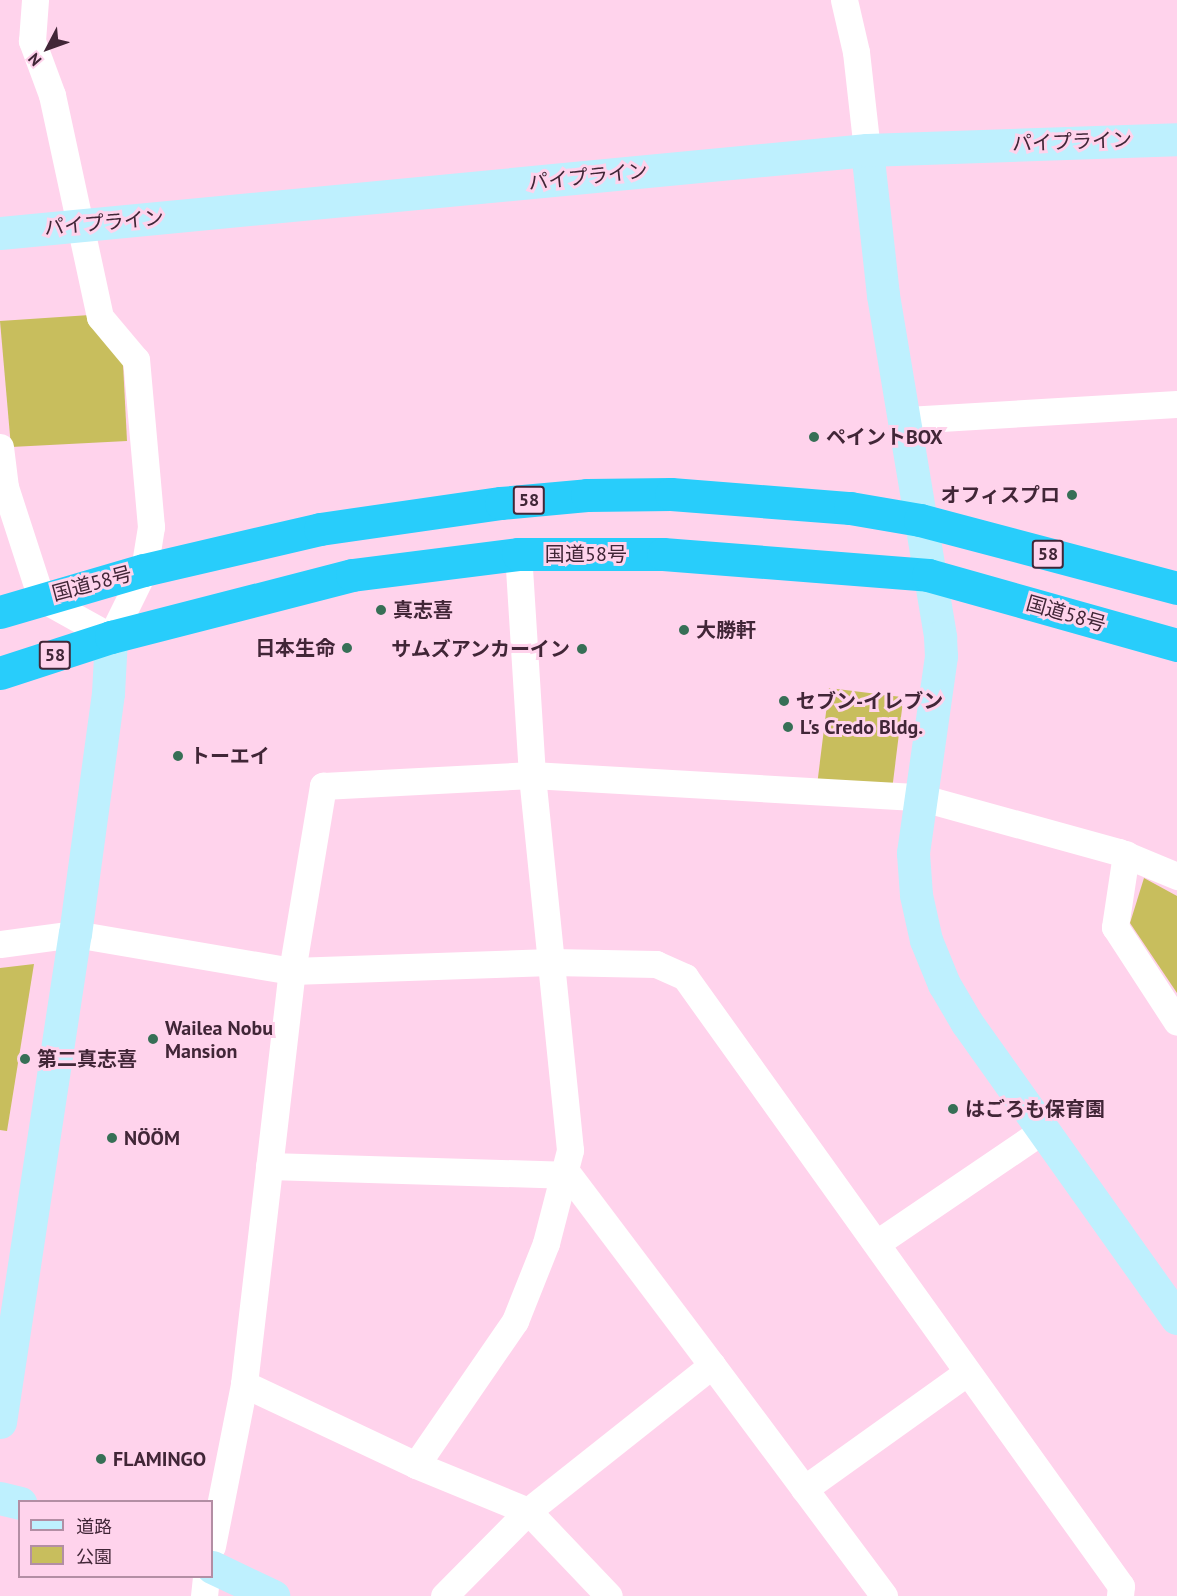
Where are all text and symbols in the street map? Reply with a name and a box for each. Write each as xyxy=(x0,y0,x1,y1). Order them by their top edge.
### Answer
north arrow xyxy=(18,18,78,78)
text: N xyxy=(23,49,45,70)
street label: パイプライン xyxy=(1012,128,1132,156)
street label: パイプライン xyxy=(527,159,649,195)
street label: パイプライン xyxy=(43,206,165,240)
place label: ペイントBOX xyxy=(826,425,943,449)
marker: ペイントBOX xyxy=(807,430,821,444)
place label: オフィスプロ xyxy=(940,483,1060,507)
road number: 58 xyxy=(512,485,546,515)
marker: オフィスプロ xyxy=(1065,488,1079,502)
road number: 58 xyxy=(1032,539,1064,569)
street label: 国道58号 xyxy=(545,542,627,566)
street label: 国道58号 xyxy=(49,562,135,606)
street label: 国道58号 xyxy=(1023,591,1109,637)
place label: 真志喜 xyxy=(393,598,453,622)
marker: 真志喜 xyxy=(374,603,388,617)
place label: 大勝軒 xyxy=(696,618,756,642)
marker: 大勝軒 xyxy=(677,623,691,637)
place label: 日本生命 xyxy=(255,636,335,660)
place label: サムズアンカーイン xyxy=(390,637,570,661)
road number: 58 xyxy=(38,640,72,670)
marker: 日本生命 xyxy=(340,641,354,655)
marker: サムズアンカーイン xyxy=(575,642,589,656)
place label: セブン-イレブン xyxy=(796,689,943,713)
marker: セブン-イレブン xyxy=(777,694,791,708)
place label: L's Credo Bldg. xyxy=(800,715,923,739)
marker: L's Credo Bldg. xyxy=(781,720,795,734)
place label: トーエイ xyxy=(190,744,270,768)
marker: トーエイ xyxy=(171,749,185,763)
place label: Wailea Nobu Mansion xyxy=(165,1016,273,1063)
marker: Wailea Nobu Mansion xyxy=(146,1032,160,1046)
place label: 第二真志喜 xyxy=(37,1047,137,1071)
marker: 第二真志喜 xyxy=(18,1052,32,1066)
place label: はごろも保育園 xyxy=(965,1097,1105,1121)
marker: はごろも保育園 xyxy=(946,1102,960,1116)
place label: NÖÖM xyxy=(124,1126,180,1150)
marker: NÖÖM xyxy=(105,1131,119,1145)
place label: FLAMINGO xyxy=(113,1447,206,1471)
marker: FLAMINGO xyxy=(94,1452,108,1466)
legend xyxy=(18,1500,213,1578)
text: 道路 xyxy=(76,1515,112,1538)
text: 公園 xyxy=(76,1545,112,1568)

